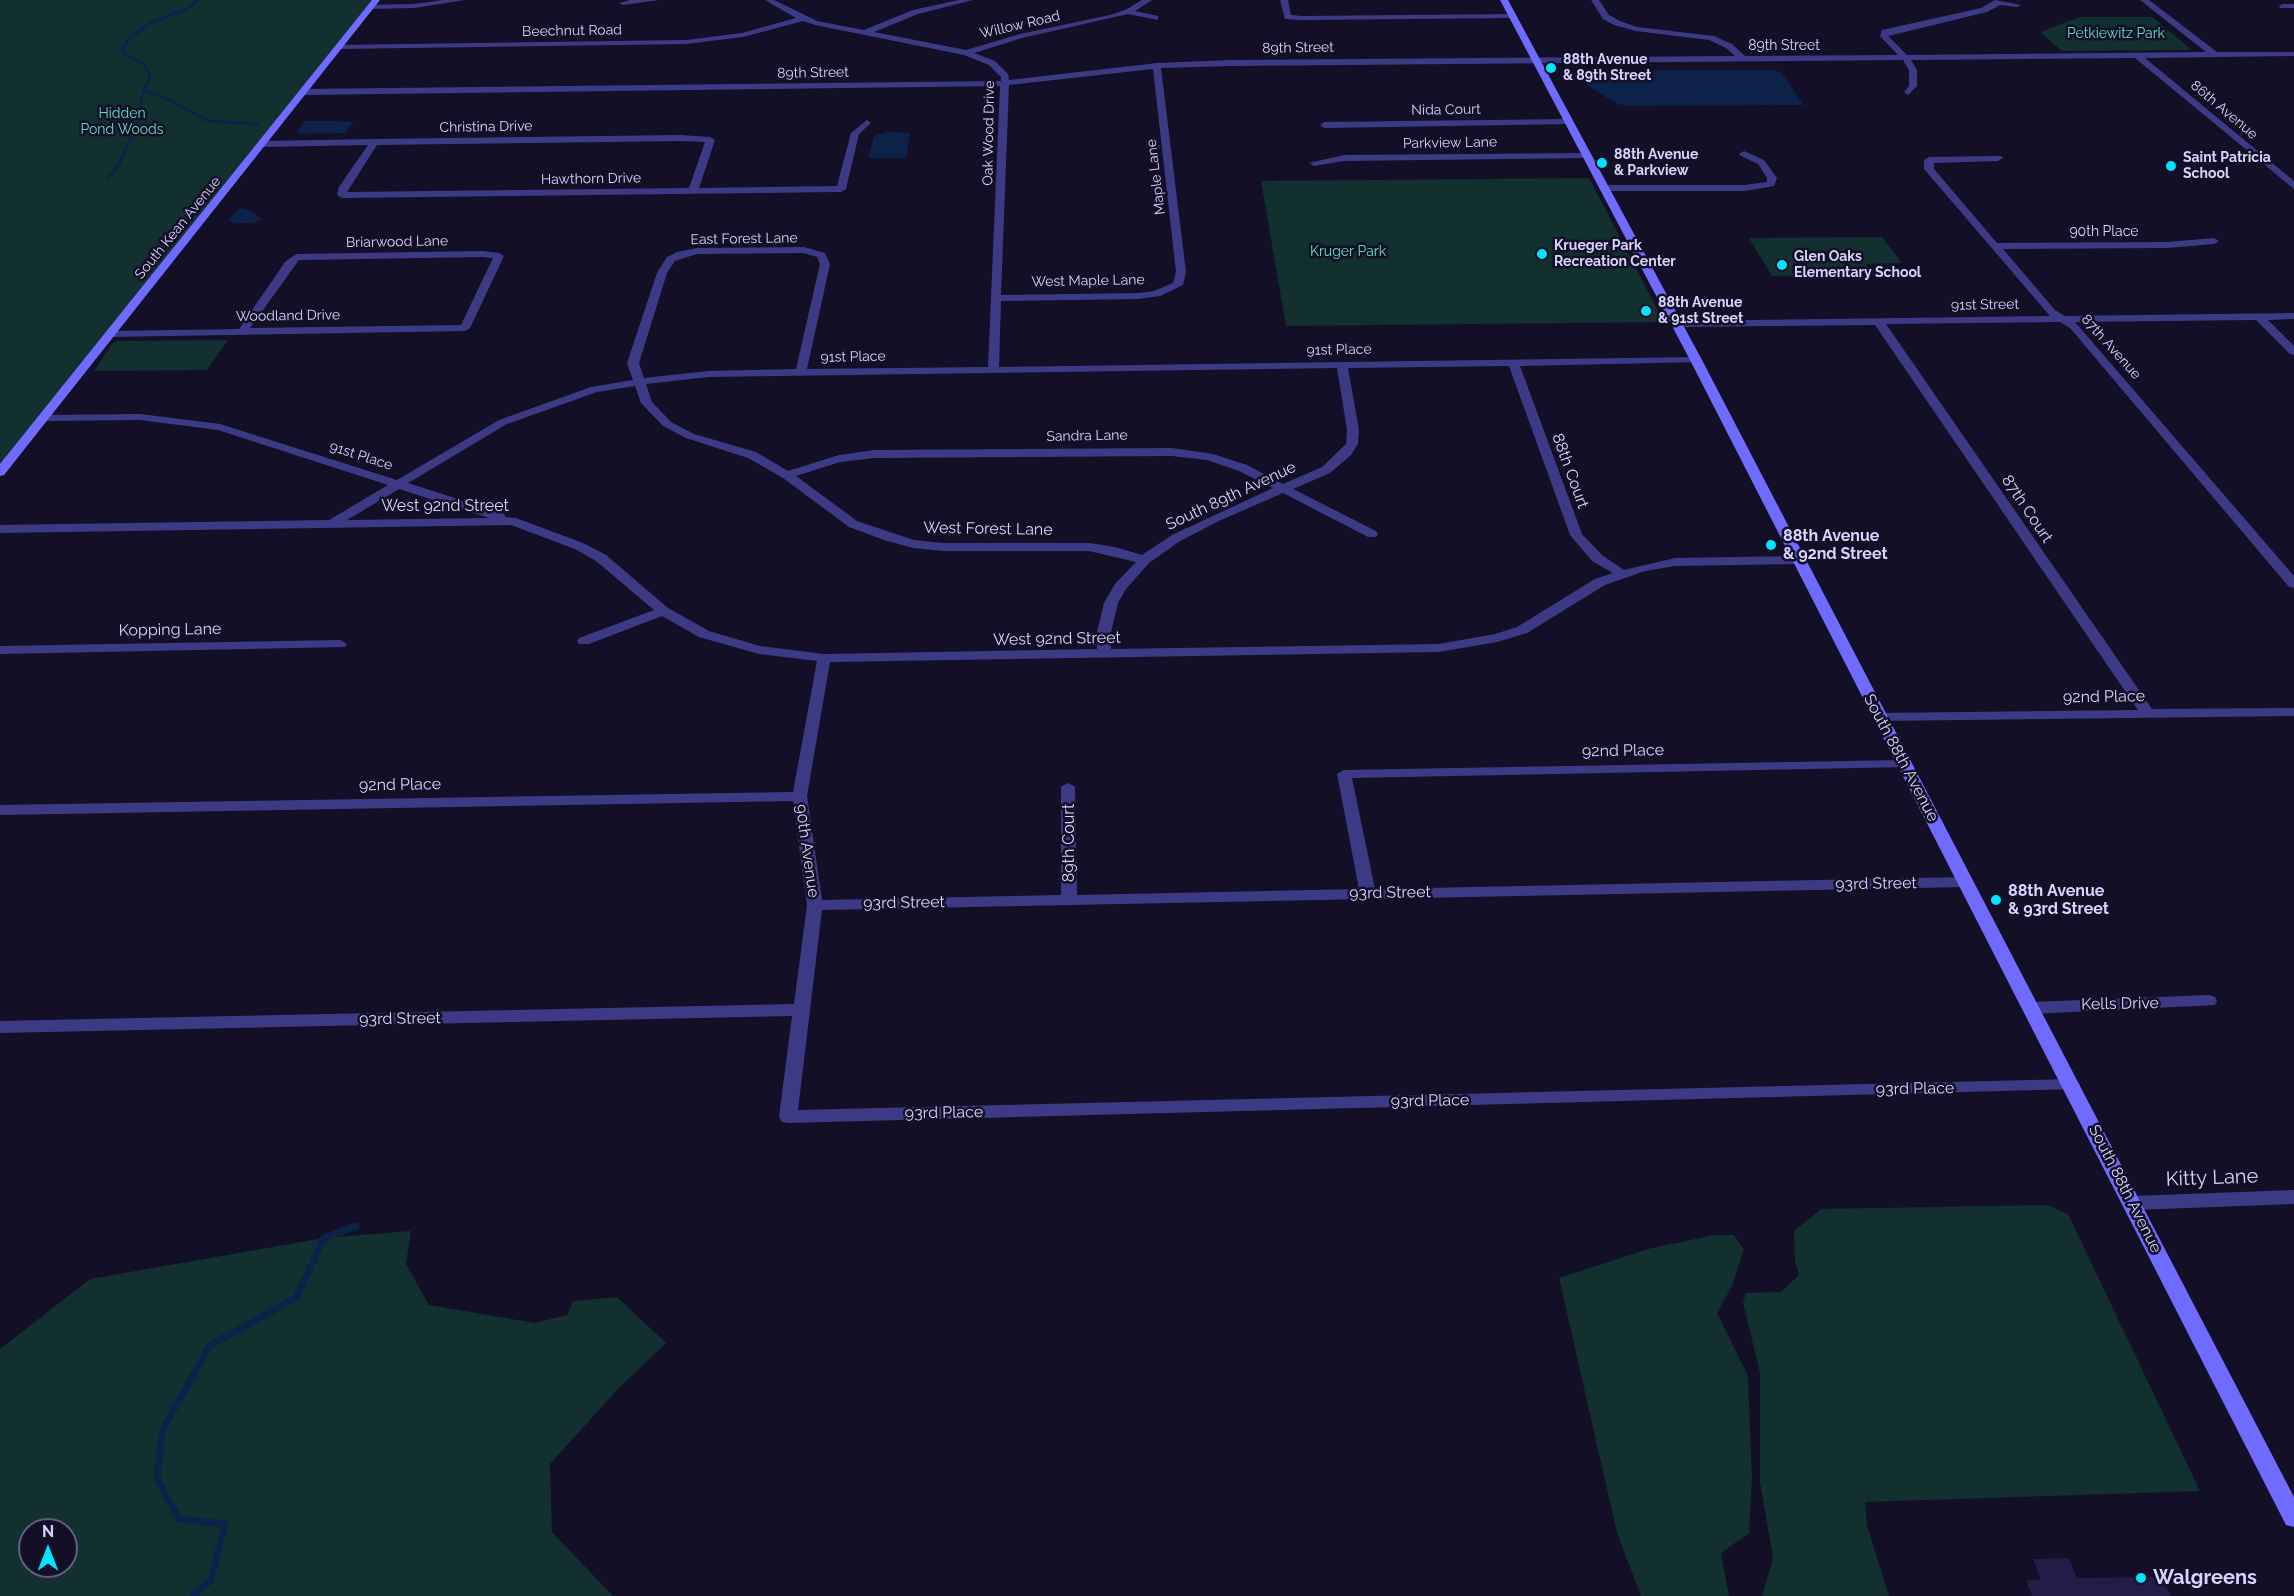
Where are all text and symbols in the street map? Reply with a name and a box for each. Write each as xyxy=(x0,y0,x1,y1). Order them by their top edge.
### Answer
street label: Willow Road xyxy=(978,8,1062,42)
street label: Beechnut Road xyxy=(522,22,622,40)
park label: Petkiewitz Park xyxy=(2067,26,2165,42)
street label: 89th Street xyxy=(1748,38,1820,54)
street label: 89th Street xyxy=(1262,39,1334,57)
place label: 88th Avenue & 89th Street xyxy=(1563,52,1651,84)
marker: 88th Avenue & 89th Street xyxy=(1544,61,1558,75)
street label: 89th Street xyxy=(777,64,849,82)
street label: 86th Avenue xyxy=(2187,77,2261,143)
street label: Oak Wood Drive xyxy=(980,80,998,186)
street label: Nida Court xyxy=(1411,101,1481,119)
park label: Hidden Pond Woods xyxy=(80,106,164,138)
street label: Christina Drive xyxy=(439,118,533,136)
street label: Parkview Lane xyxy=(1403,134,1497,152)
street label: Maple Lane xyxy=(1143,138,1169,216)
place label: 88th Avenue & Parkview xyxy=(1614,147,1698,180)
place label: Saint Patricia School xyxy=(2183,150,2271,182)
marker: 88th Avenue & Parkview xyxy=(1595,156,1609,170)
marker: Saint Patricia School xyxy=(2164,159,2178,173)
street label: Hawthorn Drive xyxy=(541,170,641,188)
street label: South Kean Avenue xyxy=(132,173,224,283)
street label: 90th Place xyxy=(2069,224,2139,240)
street label: East Forest Lane xyxy=(690,230,798,248)
street label: Briarwood Lane xyxy=(346,233,448,251)
place label: Krueger Park Recreation Center xyxy=(1554,238,1676,270)
park label: Kruger Park xyxy=(1310,244,1386,260)
marker: Krueger Park Recreation Center xyxy=(1535,247,1549,261)
place label: Glen Oaks Elementary School xyxy=(1794,249,1921,282)
marker: Glen Oaks Elementary School xyxy=(1775,258,1789,272)
street label: West Maple Lane xyxy=(1031,272,1145,290)
place label: 88th Avenue & 91st Street xyxy=(1658,295,1743,328)
street label: 91st Street xyxy=(1951,296,2019,314)
marker: 88th Avenue & 91st Street xyxy=(1639,304,1653,318)
street label: Woodland Drive xyxy=(236,307,340,325)
street label: 87th Avenue xyxy=(2078,311,2144,383)
street label: 91st Place xyxy=(1306,341,1372,359)
street label: 91st Place xyxy=(820,348,886,366)
street label: Sandra Lane xyxy=(1046,427,1128,445)
street label: 88th Court xyxy=(1548,431,1592,511)
street label: 91st Place xyxy=(327,438,395,474)
street label: South 89th Avenue xyxy=(1163,457,1299,535)
street label: 87th Court xyxy=(1997,471,2057,547)
street label: West 92nd Street xyxy=(381,496,509,516)
street label: West Forest Lane xyxy=(923,518,1053,540)
place label: 88th Avenue & 92nd Street xyxy=(1783,526,1888,564)
marker: 88th Avenue & 92nd Street xyxy=(1764,538,1778,552)
street label: Kopping Lane xyxy=(119,620,221,640)
street label: West 92nd Street xyxy=(993,628,1121,650)
street label: 92nd Place xyxy=(2063,687,2145,707)
street label: South 88th Avenue xyxy=(1859,691,1943,825)
street label: 92nd Place xyxy=(1582,741,1664,761)
street label: 92nd Place xyxy=(359,775,441,795)
street label: 90th Avenue xyxy=(791,803,823,899)
street label: 89th Court xyxy=(1059,804,1079,882)
street label: 93rd Street xyxy=(1835,874,1917,894)
place label: 88th Avenue & 93rd Street xyxy=(2008,881,2109,919)
street label: 93rd Street xyxy=(1349,883,1431,903)
street label: 93rd Street xyxy=(863,893,945,913)
marker: 88th Avenue & 93rd Street xyxy=(1989,893,2003,907)
street label: Kells Drive xyxy=(2081,994,2159,1014)
street label: 93rd Street xyxy=(359,1009,441,1029)
street label: 93rd Place xyxy=(1876,1079,1954,1099)
street label: 93rd Place xyxy=(1391,1091,1469,1111)
street label: 93rd Place xyxy=(905,1103,983,1123)
street label: South 88th Avenue xyxy=(2084,1122,2166,1256)
street label: Kitty Lane xyxy=(2165,1164,2259,1192)
north arrow xyxy=(18,1518,78,1578)
text: N xyxy=(42,1522,54,1541)
place label: Walgreens xyxy=(2153,1566,2257,1590)
marker: Walgreens xyxy=(2134,1571,2148,1585)

